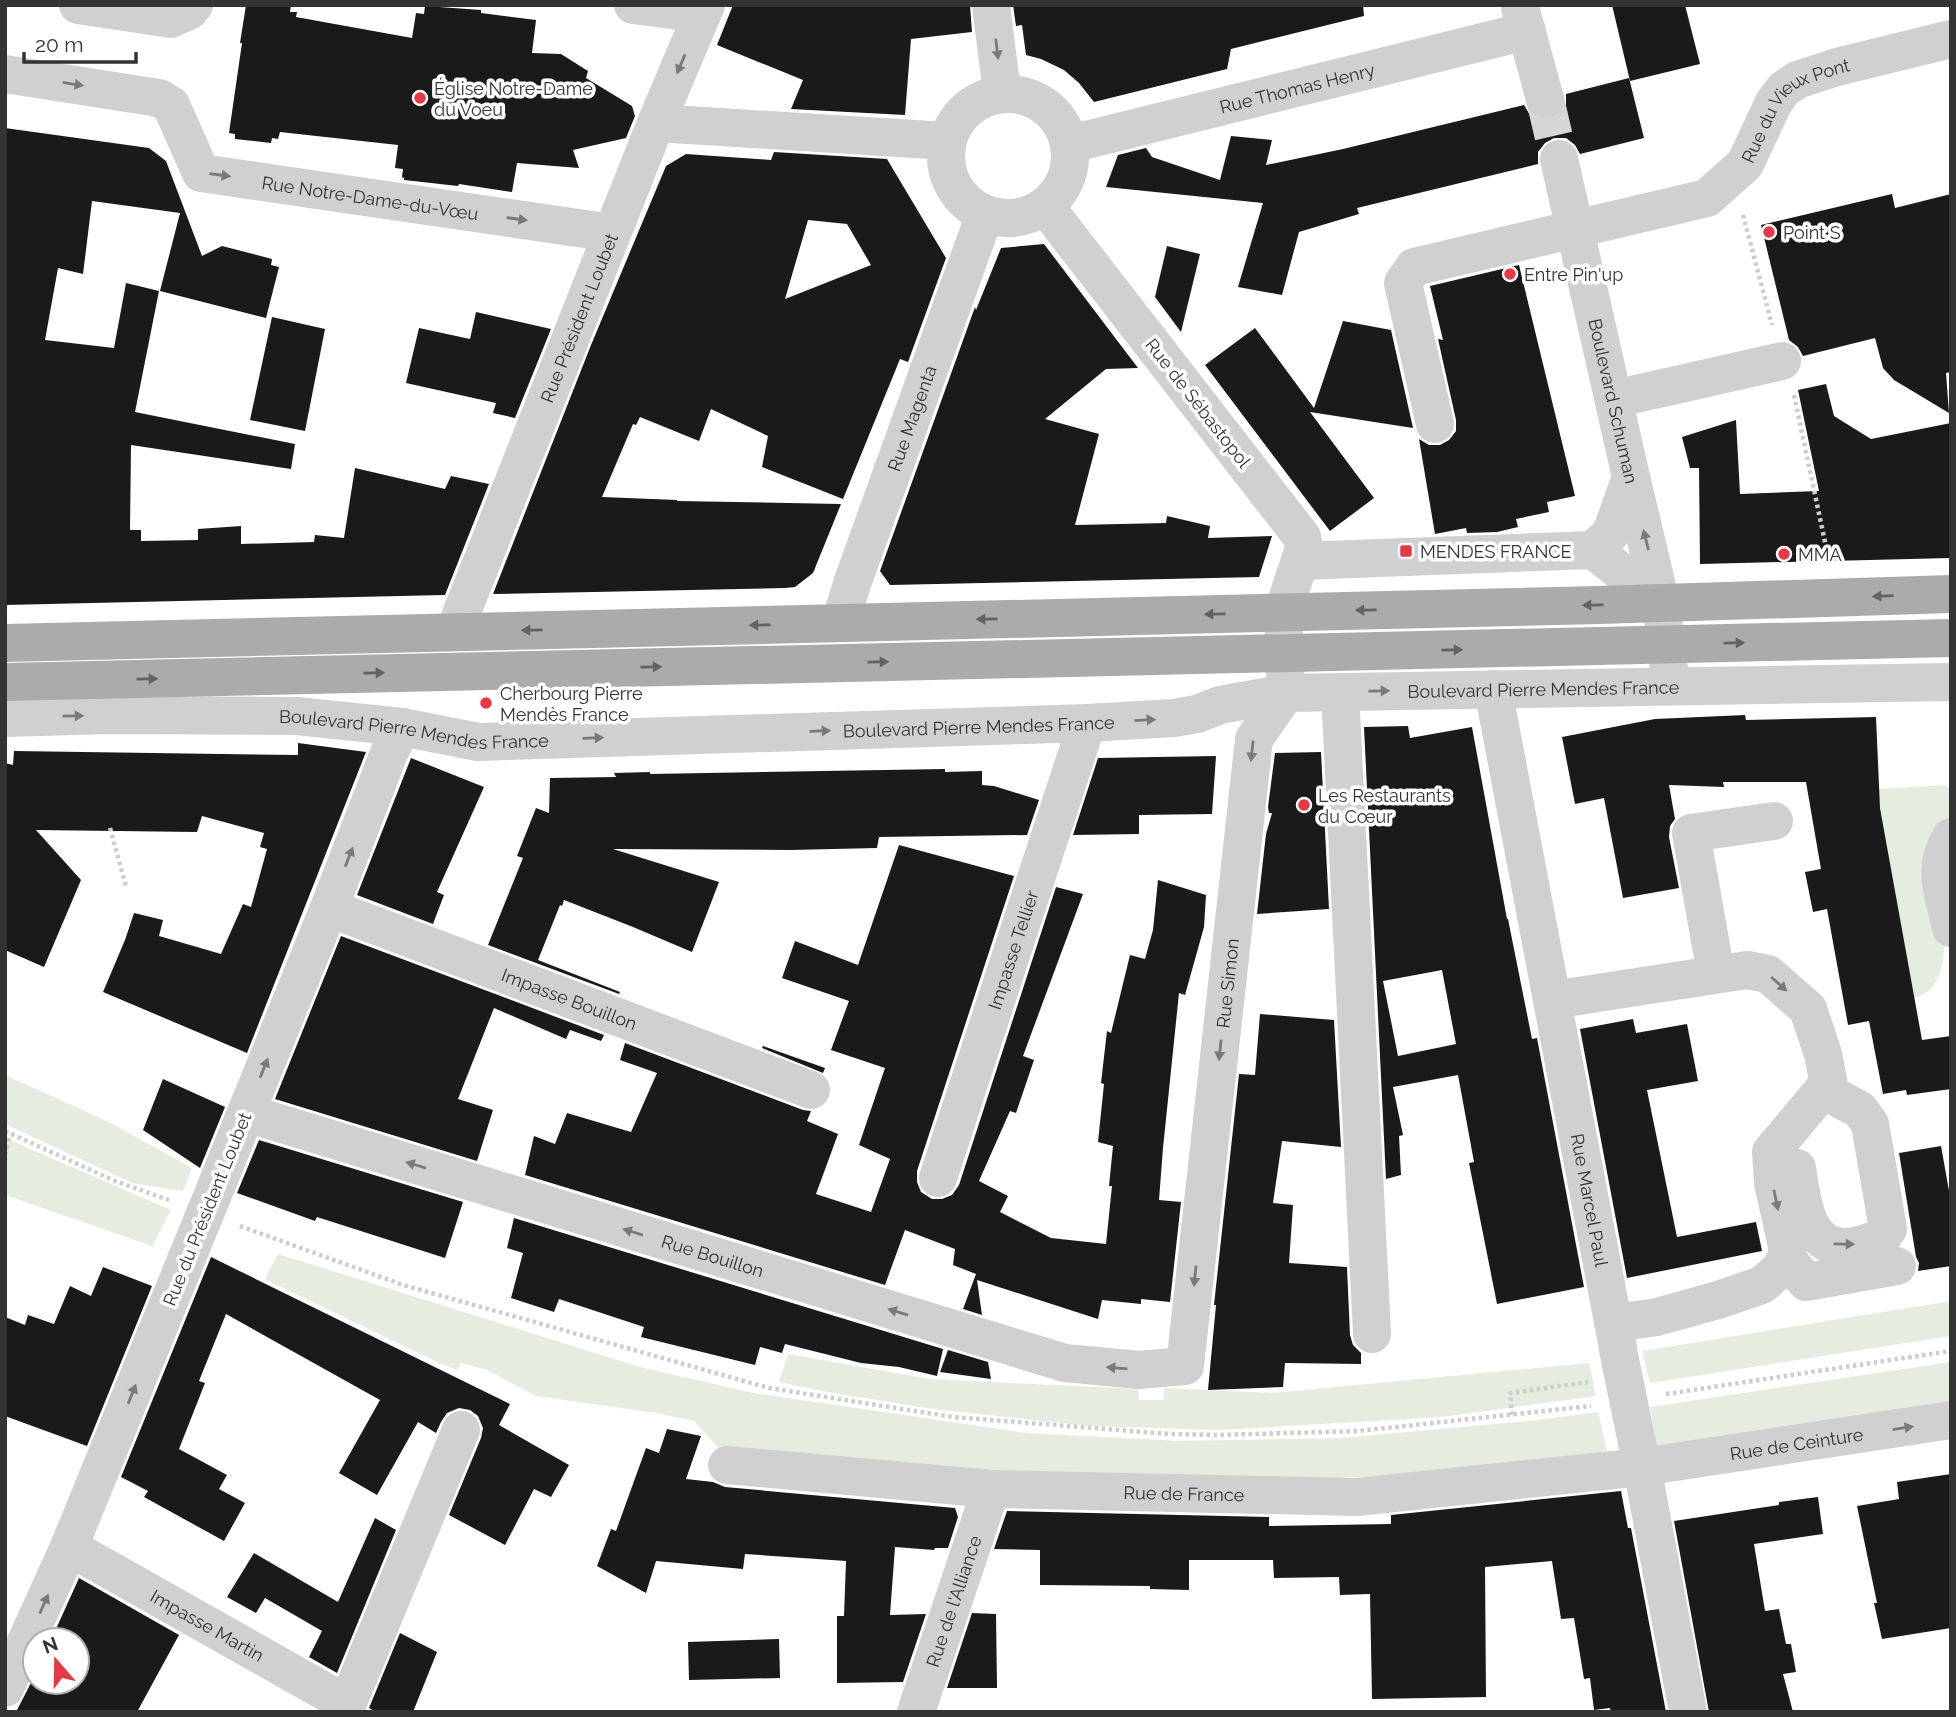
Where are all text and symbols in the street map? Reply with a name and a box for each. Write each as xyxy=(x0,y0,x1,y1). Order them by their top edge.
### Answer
scale bar xyxy=(24,21,136,65)
text: 20 m xyxy=(35,32,83,57)
one-way arrow xyxy=(991,38,1002,60)
one-way arrow xyxy=(675,54,687,74)
street label: Rue du Vieux Pont xyxy=(1737,54,1852,166)
street label: Rue Thomas Henry xyxy=(1217,58,1377,117)
place label: Église Notre-Dame du Voeu xyxy=(434,77,593,120)
one-way arrow xyxy=(62,79,84,90)
marker: Église Notre-Dame du Voeu xyxy=(412,90,428,106)
one-way arrow xyxy=(209,170,231,181)
street label: Rue Notre-Dame-du-Vœu xyxy=(260,172,480,224)
one-way arrow xyxy=(507,213,529,224)
place label: Point S xyxy=(1783,222,1841,243)
marker: Point S xyxy=(1761,224,1777,240)
street label: Rue Président Loubet xyxy=(536,230,622,405)
place label: Entre Pin'up xyxy=(1524,264,1623,285)
marker: Entre Pin'up xyxy=(1502,266,1518,282)
street label: Boulevard Schuman xyxy=(1585,316,1643,486)
street label: Rue de Sébastopol xyxy=(1141,334,1255,472)
street label: Rue Magenta xyxy=(883,362,940,474)
one-way arrow xyxy=(1640,529,1651,551)
place label: MENDES FRANCE xyxy=(1420,541,1572,562)
marker: MENDES FRANCE xyxy=(1398,543,1414,559)
place label: MMA xyxy=(1798,544,1842,565)
marker: MMA xyxy=(1776,546,1792,562)
one-way arrow xyxy=(1871,591,1893,602)
one-way arrow xyxy=(1582,599,1604,610)
one-way arrow xyxy=(1355,604,1377,616)
one-way arrow xyxy=(1204,608,1226,619)
one-way arrow xyxy=(976,613,998,625)
one-way arrow xyxy=(749,619,771,630)
one-way arrow xyxy=(521,624,543,636)
one-way arrow xyxy=(1724,637,1746,649)
one-way arrow xyxy=(1441,644,1463,655)
one-way arrow xyxy=(868,657,890,668)
one-way arrow xyxy=(640,662,662,673)
one-way arrow xyxy=(364,668,386,679)
one-way arrow xyxy=(136,673,158,684)
street label: Boulevard Pierre Mendes France xyxy=(1407,676,1680,701)
place label: Cherbourg Pierre Mendès France xyxy=(500,683,643,725)
one-way arrow xyxy=(1368,685,1390,697)
marker: Cherbourg Pierre Mendès France xyxy=(478,695,494,711)
street label: Boulevard Pierre Mendes France xyxy=(279,705,549,752)
one-way arrow xyxy=(63,710,85,722)
street label: Boulevard Pierre Mendes France xyxy=(843,711,1115,741)
one-way arrow xyxy=(1135,714,1157,725)
one-way arrow xyxy=(809,726,831,737)
one-way arrow xyxy=(582,733,604,744)
one-way arrow xyxy=(1247,740,1258,762)
place label: Les Restaurants du Cœur xyxy=(1318,785,1451,827)
marker: Les Restaurants du Cœur xyxy=(1296,797,1312,813)
one-way arrow xyxy=(343,847,354,868)
street label: Impasse Tellier xyxy=(983,887,1042,1012)
street label: Rue Simon xyxy=(1212,937,1243,1029)
street label: Impasse Bouillon xyxy=(499,964,640,1034)
one-way arrow xyxy=(1770,976,1788,992)
one-way arrow xyxy=(1214,1039,1225,1061)
one-way arrow xyxy=(258,1058,269,1079)
street label: Rue du Président Loubet xyxy=(159,1109,255,1309)
street label: Rue Marcel Paul xyxy=(1567,1132,1613,1268)
one-way arrow xyxy=(405,1159,426,1170)
one-way arrow xyxy=(1771,1189,1782,1211)
one-way arrow xyxy=(622,1226,643,1236)
street label: Rue Bouillon xyxy=(659,1230,766,1281)
one-way arrow xyxy=(1833,1239,1855,1250)
one-way arrow xyxy=(1189,1265,1200,1287)
one-way arrow xyxy=(887,1307,908,1317)
one-way arrow xyxy=(1106,1362,1128,1373)
one-way arrow xyxy=(126,1383,137,1404)
one-way arrow xyxy=(1892,1422,1914,1433)
street label: Rue de Ceinture xyxy=(1728,1423,1865,1464)
street label: Rue de France xyxy=(1123,1481,1245,1505)
street label: Rue de l'Alliance xyxy=(921,1532,985,1670)
street label: Impasse Martin xyxy=(147,1585,268,1666)
one-way arrow xyxy=(38,1594,50,1614)
north arrow xyxy=(21,1626,91,1696)
text: N xyxy=(40,1632,61,1658)

